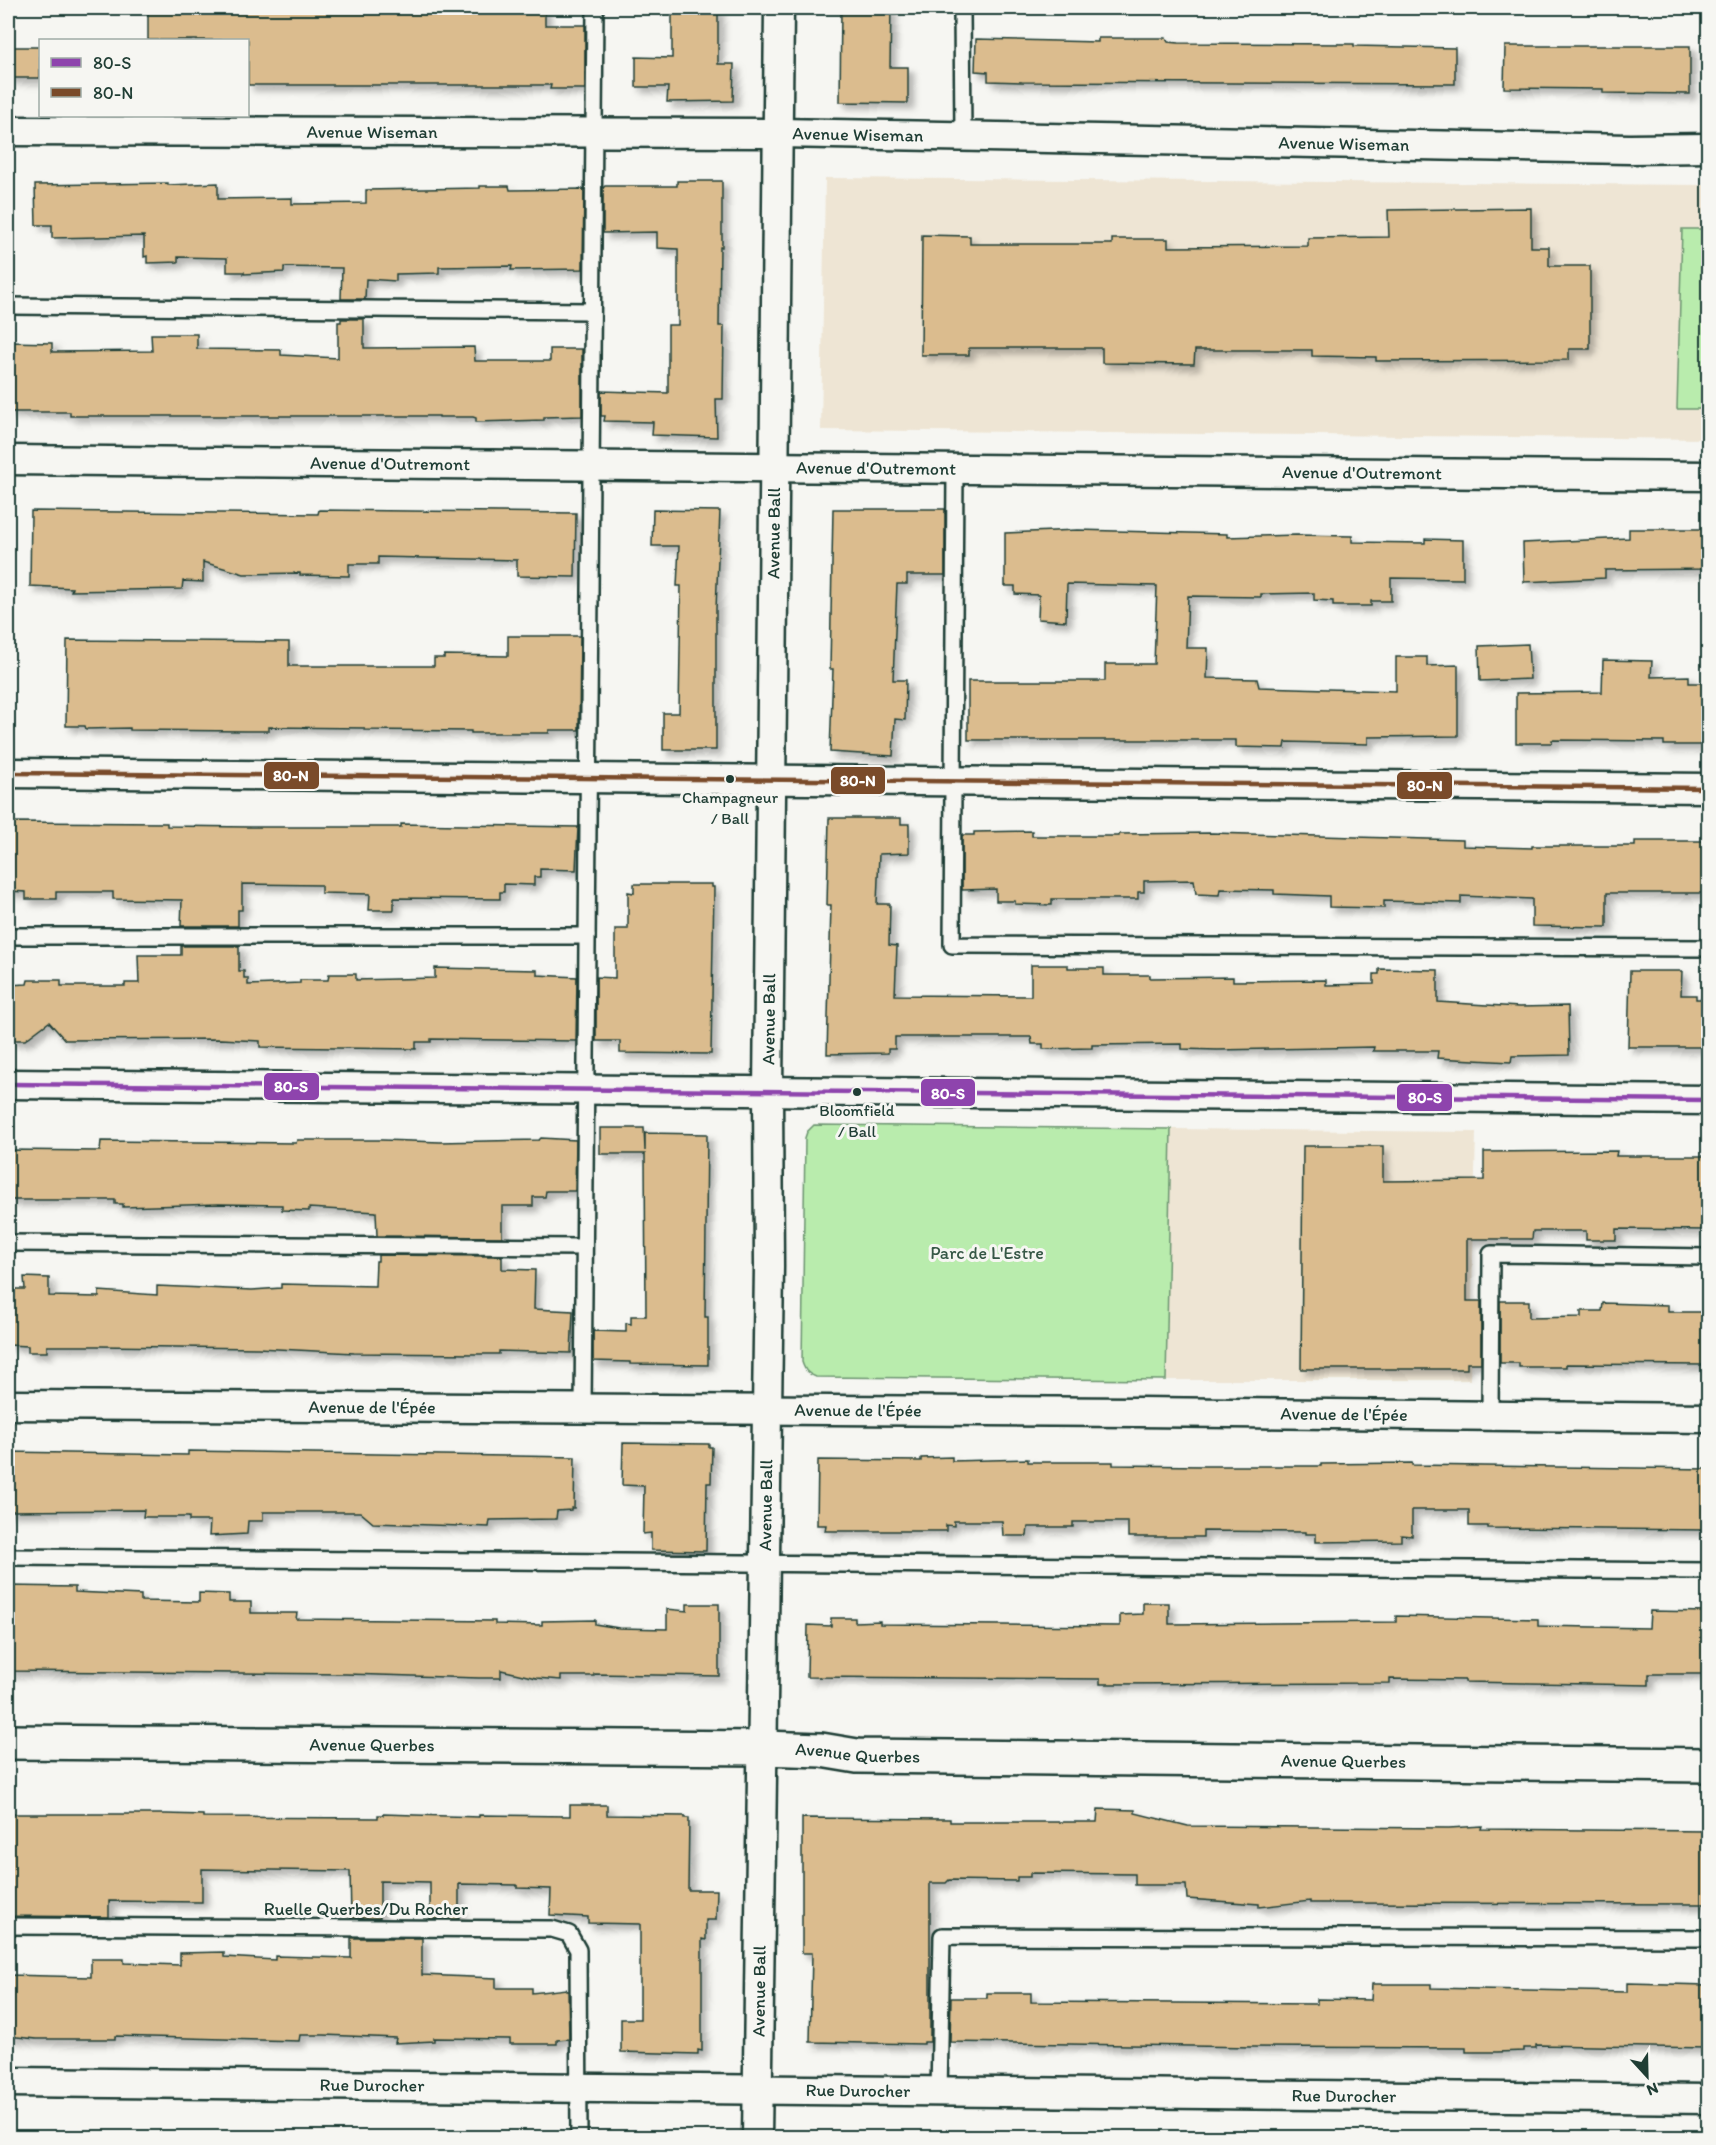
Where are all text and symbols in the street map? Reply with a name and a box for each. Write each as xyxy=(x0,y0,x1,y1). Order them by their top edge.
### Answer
legend xyxy=(39,39,249,117)
text: 80-S xyxy=(93,52,131,74)
text: 80-N xyxy=(93,82,133,104)
street label: Avenue Wiseman xyxy=(306,121,438,143)
street label: Avenue Wiseman xyxy=(792,122,924,147)
street label: Avenue Wiseman xyxy=(1278,131,1410,156)
street label: Avenue d'Outremont xyxy=(310,452,470,475)
street label: Avenue d'Outremont xyxy=(796,456,956,480)
street label: Avenue d'Outremont xyxy=(1282,461,1442,484)
street label: Avenue Ball xyxy=(762,487,785,579)
line badge: 80-N xyxy=(263,761,320,790)
text: 80-N xyxy=(273,766,309,785)
line badge: 80-N xyxy=(830,766,886,795)
text: 80-N xyxy=(840,771,876,790)
line badge: 80-N xyxy=(1396,771,1453,800)
marker: Champagneur / Ball xyxy=(724,773,736,785)
text: 80-N xyxy=(1407,776,1443,795)
place label: Champagneur / Ball xyxy=(682,788,779,828)
street label: Avenue Ball xyxy=(757,973,780,1065)
line badge: 80-S xyxy=(263,1072,320,1101)
text: 80-S xyxy=(274,1077,308,1096)
line badge: 80-S xyxy=(920,1078,976,1107)
line badge: 80-S xyxy=(1396,1083,1453,1112)
text: 80-S xyxy=(931,1084,965,1103)
marker: Bloomfield / Ball xyxy=(851,1086,863,1098)
text: 80-S xyxy=(1408,1088,1442,1107)
place label: Bloomfield / Ball xyxy=(819,1101,895,1141)
park label: Parc de L'Estre xyxy=(930,1242,1044,1264)
street label: Avenue de l'Épée xyxy=(308,1396,436,1419)
street label: Avenue de l'Épée xyxy=(794,1399,922,1422)
street label: Avenue de l'Épée xyxy=(1280,1402,1408,1426)
street label: Avenue Ball xyxy=(754,1459,777,1551)
street label: Avenue Querbes xyxy=(309,1733,435,1756)
street label: Avenue Querbes xyxy=(795,1738,920,1768)
street label: Avenue Querbes xyxy=(1281,1749,1406,1773)
street label: Ruelle Querbes/Du Rocher xyxy=(264,1898,469,1920)
street label: Avenue Ball xyxy=(747,1945,771,2037)
north arrow xyxy=(1617,2046,1677,2106)
street label: Rue Durocher xyxy=(320,2074,425,2097)
street label: Rue Durocher xyxy=(805,2079,911,2102)
text: N xyxy=(1644,2079,1661,2100)
street label: Rue Durocher xyxy=(1291,2084,1397,2107)

